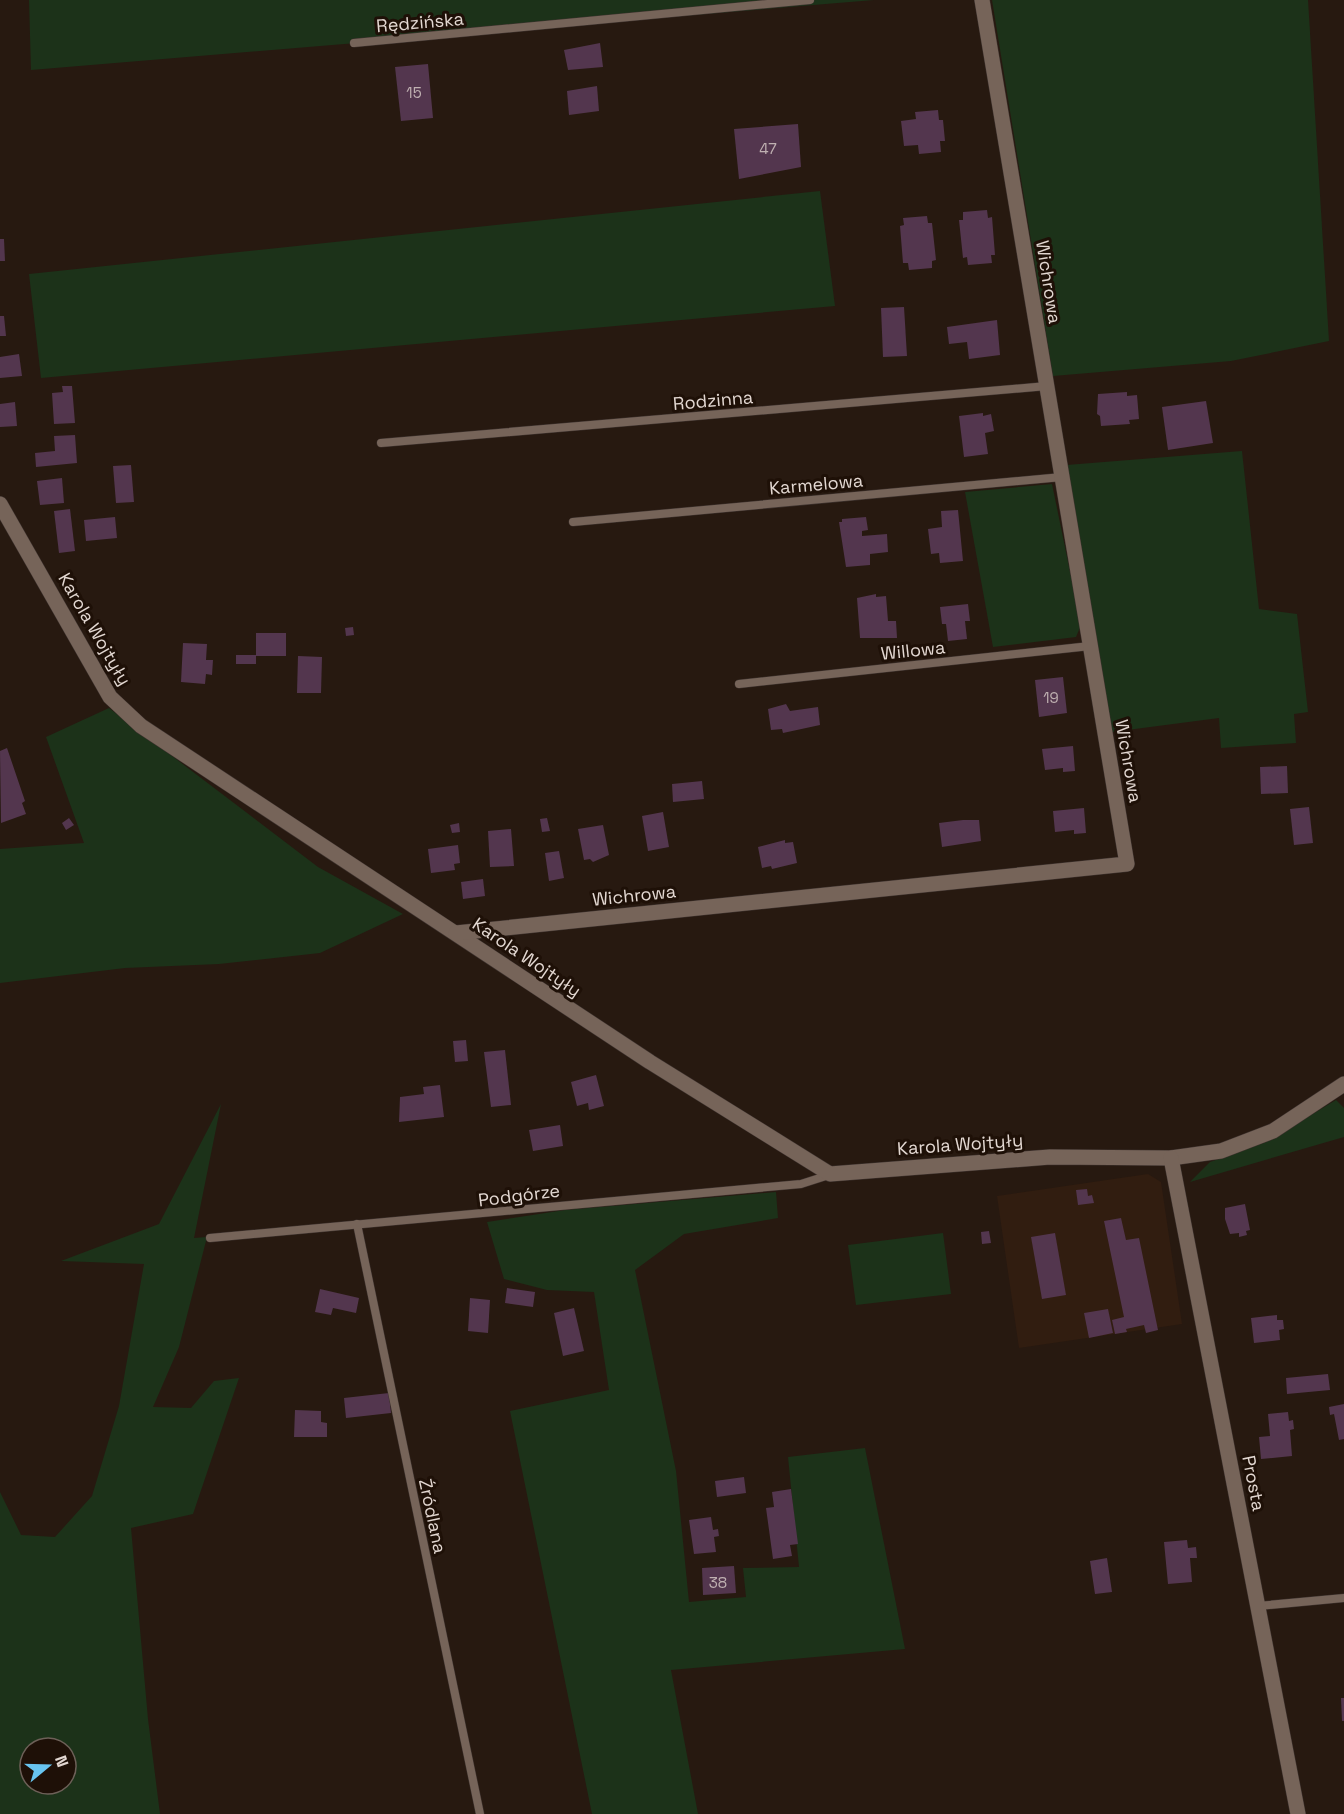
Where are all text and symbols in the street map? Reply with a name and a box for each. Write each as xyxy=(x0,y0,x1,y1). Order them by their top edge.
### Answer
street label: Rędzińska xyxy=(375,7,465,37)
house number: 15 xyxy=(406,83,422,102)
house number: 47 xyxy=(759,139,777,158)
street label: Wichrowa xyxy=(1031,239,1067,325)
street label: Rodzinna xyxy=(672,385,754,415)
street label: Karmelowa xyxy=(768,468,864,500)
street label: Karola Wojtyły xyxy=(53,569,137,689)
street label: Willowa xyxy=(880,635,946,665)
house number: 19 xyxy=(1043,688,1059,707)
street label: Wichrowa xyxy=(1110,718,1148,804)
street label: Wichrowa xyxy=(591,879,677,911)
street label: Karola Wojtyły xyxy=(468,912,586,1002)
street label: Karola Wojtyły xyxy=(896,1128,1024,1160)
street label: Podgórze xyxy=(477,1179,561,1211)
street label: Prosta xyxy=(1237,1453,1271,1513)
street label: Źródlana xyxy=(414,1477,452,1555)
house number: 38 xyxy=(709,1573,727,1592)
north arrow xyxy=(18,1736,78,1796)
text: N xyxy=(50,1753,73,1770)

